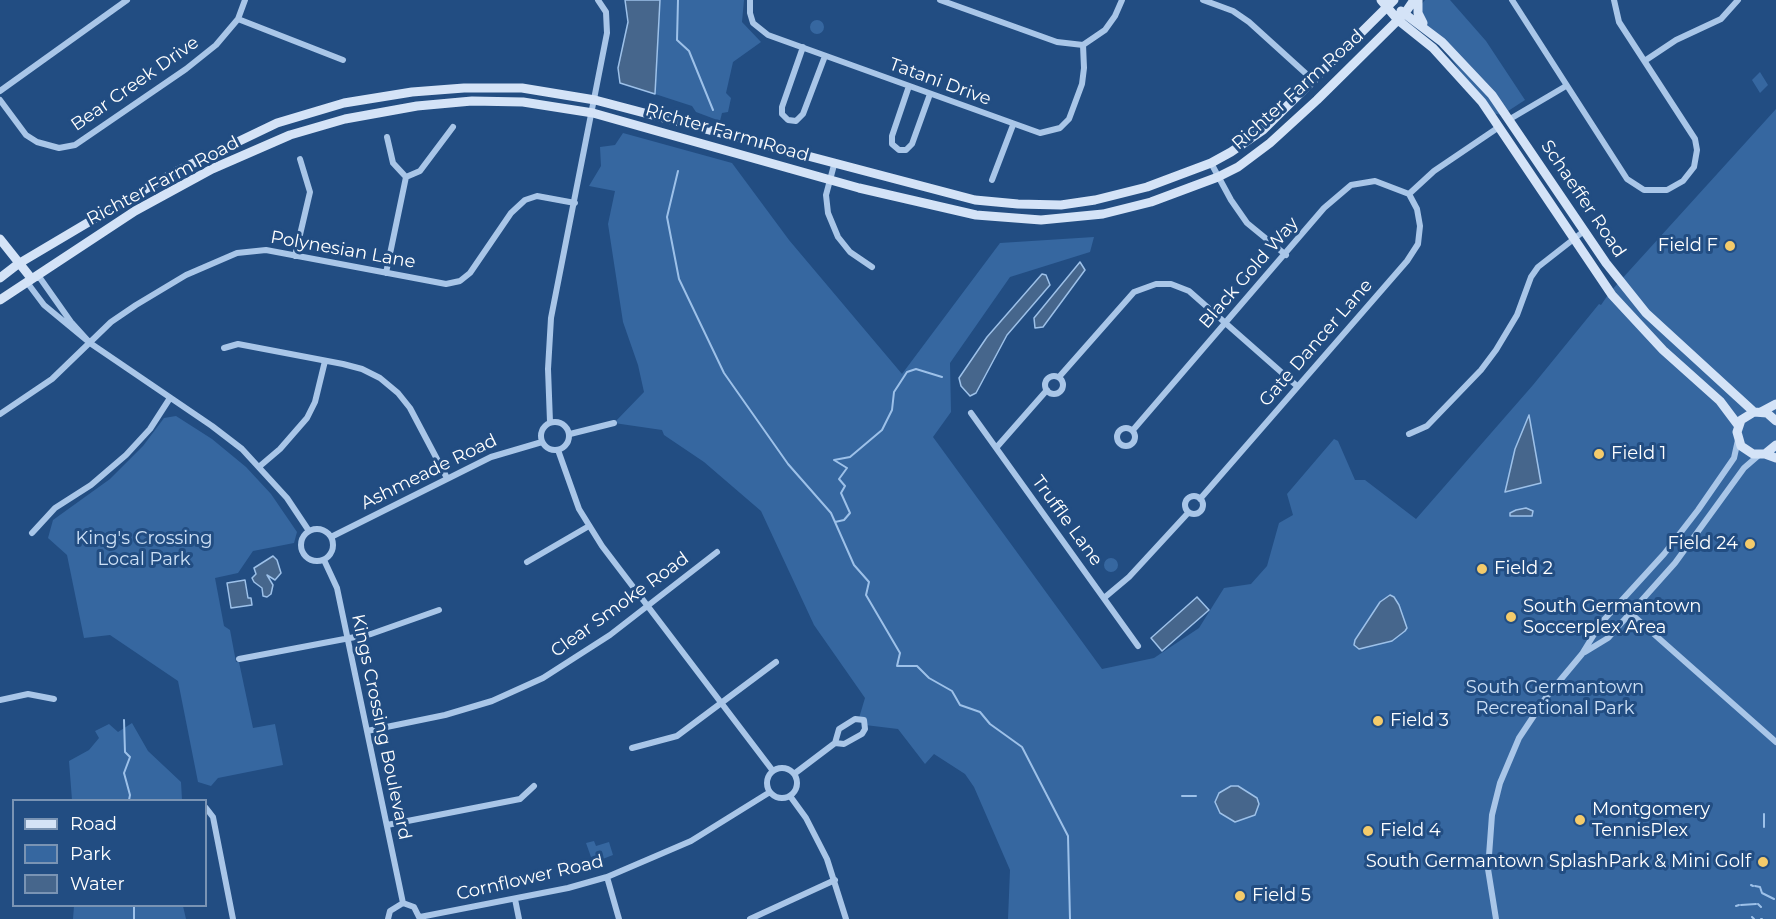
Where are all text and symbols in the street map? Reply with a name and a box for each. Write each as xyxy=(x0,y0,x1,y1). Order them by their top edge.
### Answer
street label: Richter Farm Road xyxy=(1228,25,1368,155)
street label: Bear Creek Drive xyxy=(67,32,203,136)
street label: Tatani Drive xyxy=(886,54,994,110)
street label: Richter Farm Road xyxy=(643,99,811,167)
street label: Richter Farm Road xyxy=(83,132,243,230)
street label: Schaeffer Road xyxy=(1536,136,1630,262)
street label: Black Gold Way xyxy=(1195,213,1303,333)
street label: Polynesian Lane xyxy=(269,227,417,273)
place label: Field F xyxy=(1658,235,1718,257)
marker: Field F xyxy=(1723,239,1737,253)
street label: Gate Dancer Lane xyxy=(1255,275,1377,411)
street label: Ashmeade Road xyxy=(357,430,501,514)
place label: Field 1 xyxy=(1611,443,1666,465)
marker: Field 1 xyxy=(1592,447,1606,461)
street label: Truffle Lane xyxy=(1027,472,1107,570)
park label: King's Crossing Local Park xyxy=(75,528,213,570)
place label: Field 24 xyxy=(1667,533,1738,555)
marker: Field 24 xyxy=(1743,537,1757,551)
street label: Clear Smoke Road xyxy=(547,548,693,662)
place label: Field 2 xyxy=(1494,558,1553,580)
marker: Field 2 xyxy=(1475,562,1489,576)
place label: South Germantown Soccerplex Area xyxy=(1523,596,1701,638)
marker: South Germantown Soccerplex Area xyxy=(1504,610,1518,624)
street label: Kings Crossing Boulevard xyxy=(347,612,415,842)
park label: South Germantown Recreational Park xyxy=(1466,677,1644,720)
place label: Field 3 xyxy=(1390,710,1449,732)
marker: Field 3 xyxy=(1371,714,1385,728)
legend xyxy=(12,799,207,907)
place label: Montgomery TennisPlex xyxy=(1592,799,1710,842)
text: Road xyxy=(70,813,117,835)
marker: Montgomery TennisPlex xyxy=(1573,813,1587,827)
place label: Field 4 xyxy=(1380,820,1441,842)
marker: Field 4 xyxy=(1361,824,1375,838)
text: Park xyxy=(70,843,111,865)
street label: Cornflower Road xyxy=(454,851,606,905)
place label: South Germantown SplashPark & Mini Golf xyxy=(1366,851,1751,873)
marker: South Germantown SplashPark & Mini Golf xyxy=(1756,855,1770,869)
text: Water xyxy=(70,873,125,895)
place label: Field 5 xyxy=(1252,885,1311,907)
marker: Field 5 xyxy=(1233,889,1247,903)

